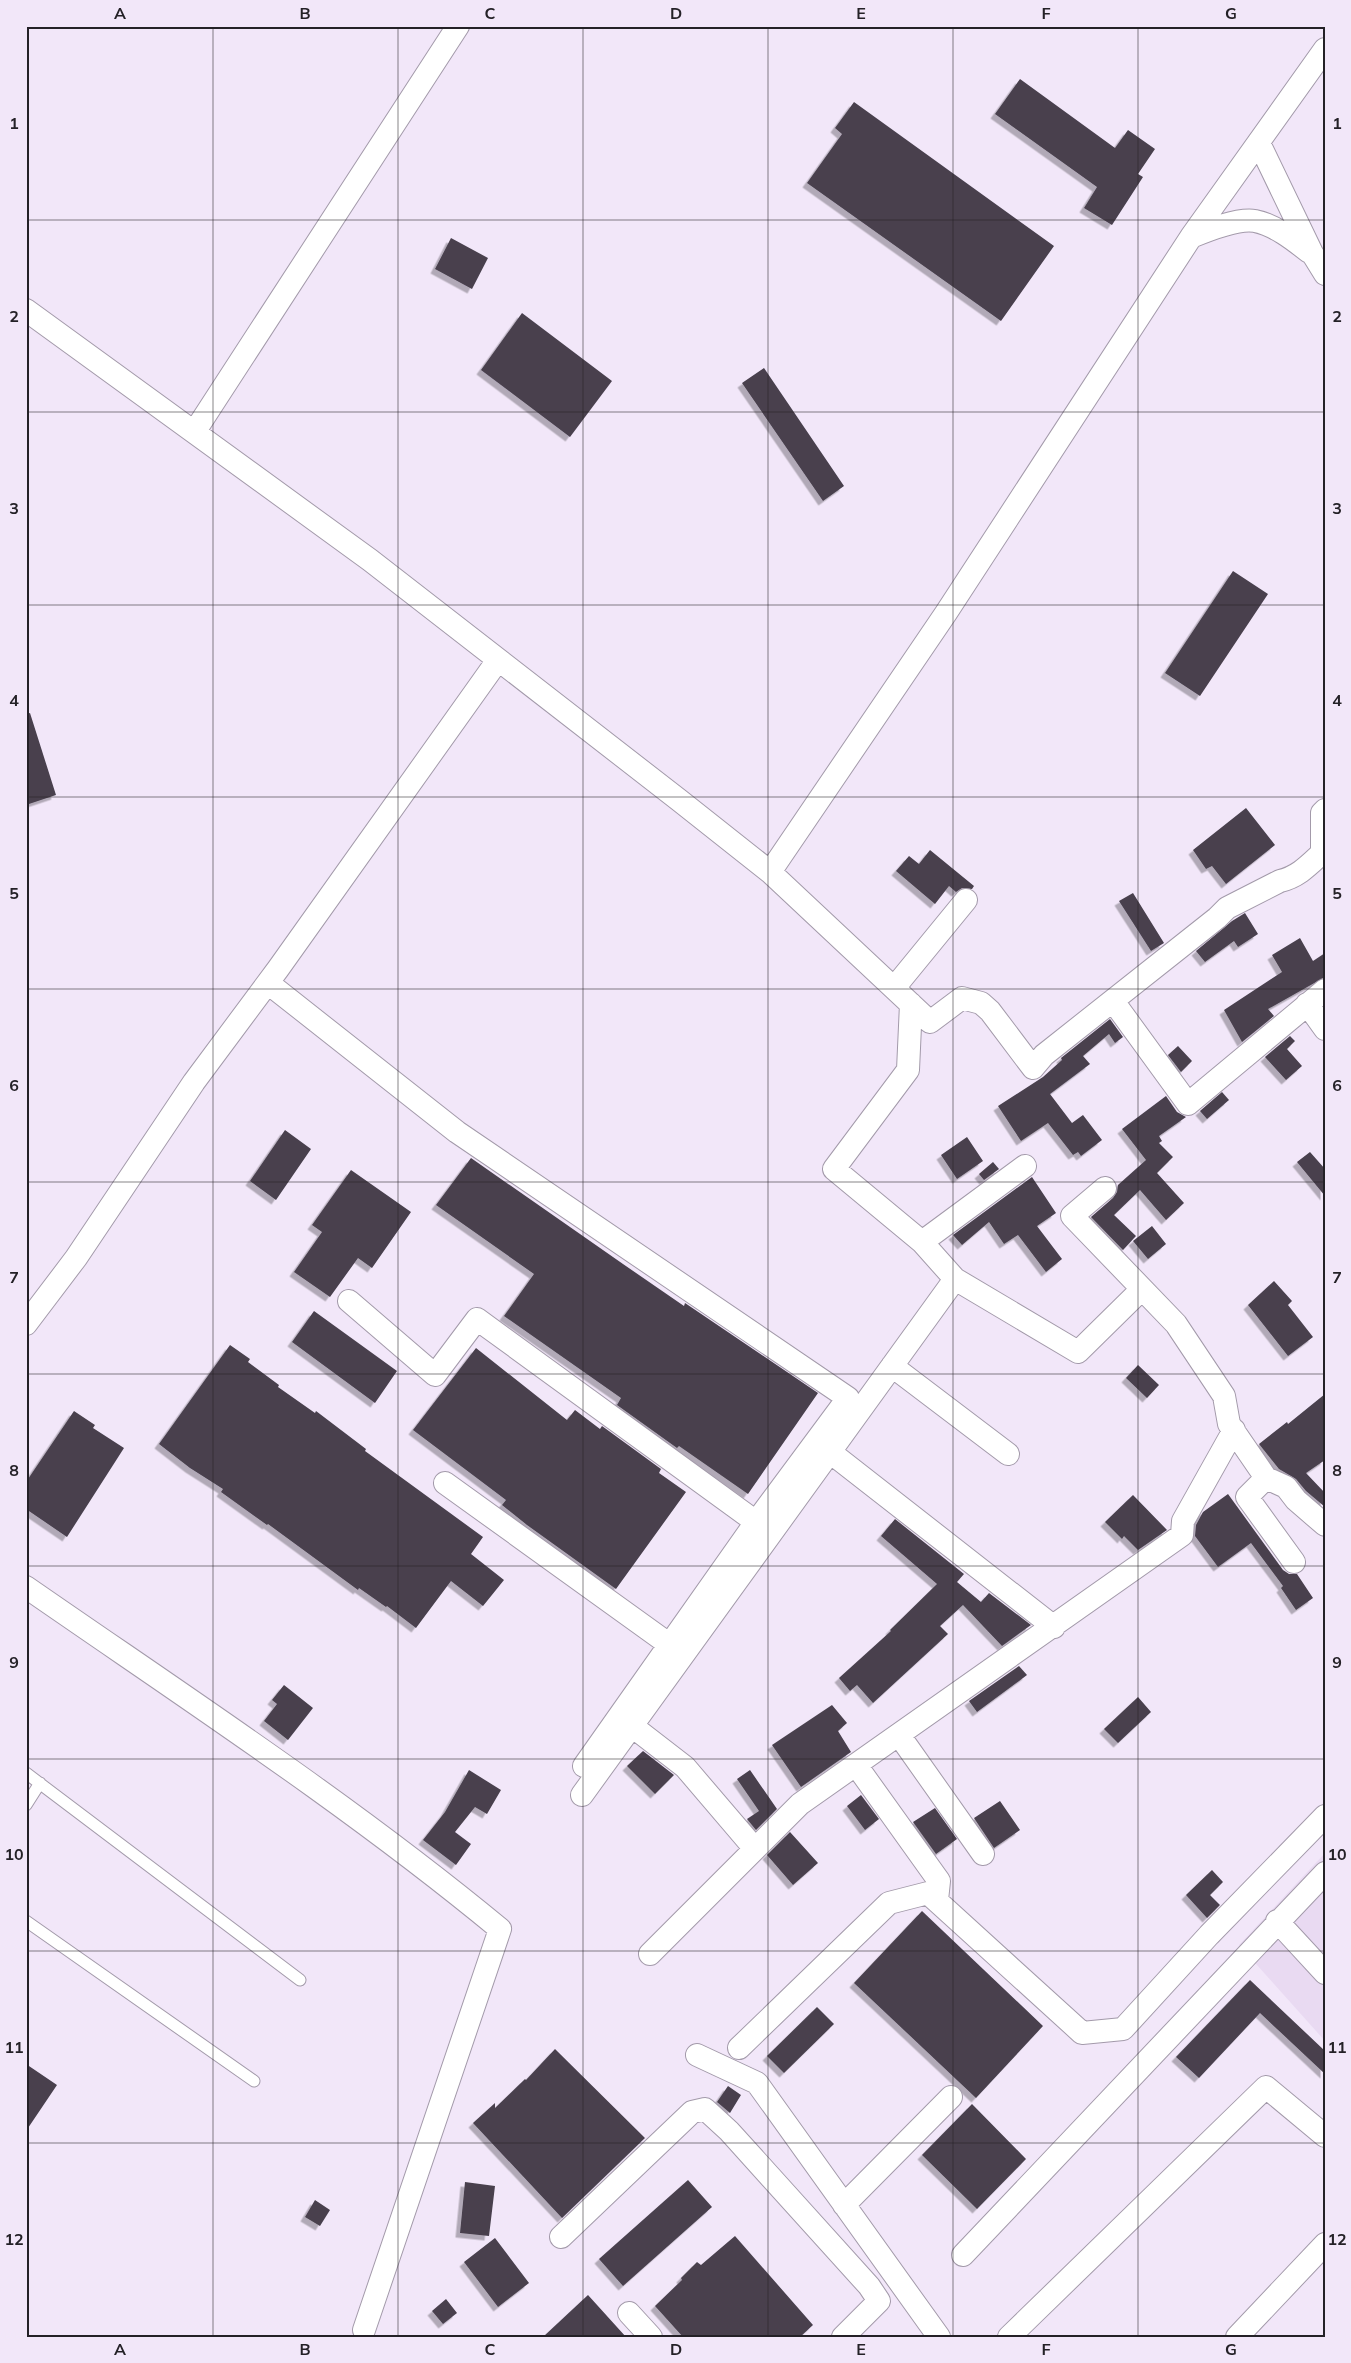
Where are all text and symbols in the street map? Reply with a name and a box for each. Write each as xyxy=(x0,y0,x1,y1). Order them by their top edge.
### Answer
text: A xyxy=(114,3,126,23)
text: B xyxy=(299,3,311,23)
text: C xyxy=(485,3,496,23)
text: D xyxy=(670,3,682,23)
text: E xyxy=(856,3,866,23)
text: F xyxy=(1041,3,1051,23)
text: G xyxy=(1225,3,1237,23)
text: 1 xyxy=(9,113,19,133)
text: 1 xyxy=(1332,113,1342,133)
text: 2 xyxy=(9,306,19,326)
text: 2 xyxy=(1332,306,1342,326)
text: 3 xyxy=(9,498,19,518)
text: 3 xyxy=(1332,498,1342,518)
text: 4 xyxy=(9,690,19,710)
text: 4 xyxy=(1332,690,1342,710)
text: 5 xyxy=(9,883,19,903)
text: 5 xyxy=(1332,883,1342,903)
text: 6 xyxy=(9,1075,19,1095)
text: 6 xyxy=(1332,1075,1342,1095)
text: 7 xyxy=(9,1267,19,1287)
text: 7 xyxy=(1332,1267,1342,1287)
text: 8 xyxy=(9,1460,19,1480)
text: 8 xyxy=(1332,1460,1342,1480)
text: 9 xyxy=(9,1652,19,1672)
text: 9 xyxy=(1332,1652,1342,1672)
text: 10 xyxy=(4,1844,24,1864)
text: 10 xyxy=(1327,1844,1347,1864)
text: 11 xyxy=(4,2037,24,2057)
text: 11 xyxy=(1327,2037,1347,2057)
text: 12 xyxy=(4,2229,24,2249)
text: 12 xyxy=(1327,2229,1347,2249)
text: A xyxy=(114,2339,126,2359)
text: B xyxy=(299,2339,311,2359)
text: C xyxy=(485,2339,496,2359)
text: D xyxy=(670,2339,682,2359)
text: E xyxy=(856,2339,866,2359)
text: F xyxy=(1041,2339,1051,2359)
text: G xyxy=(1225,2339,1237,2359)

